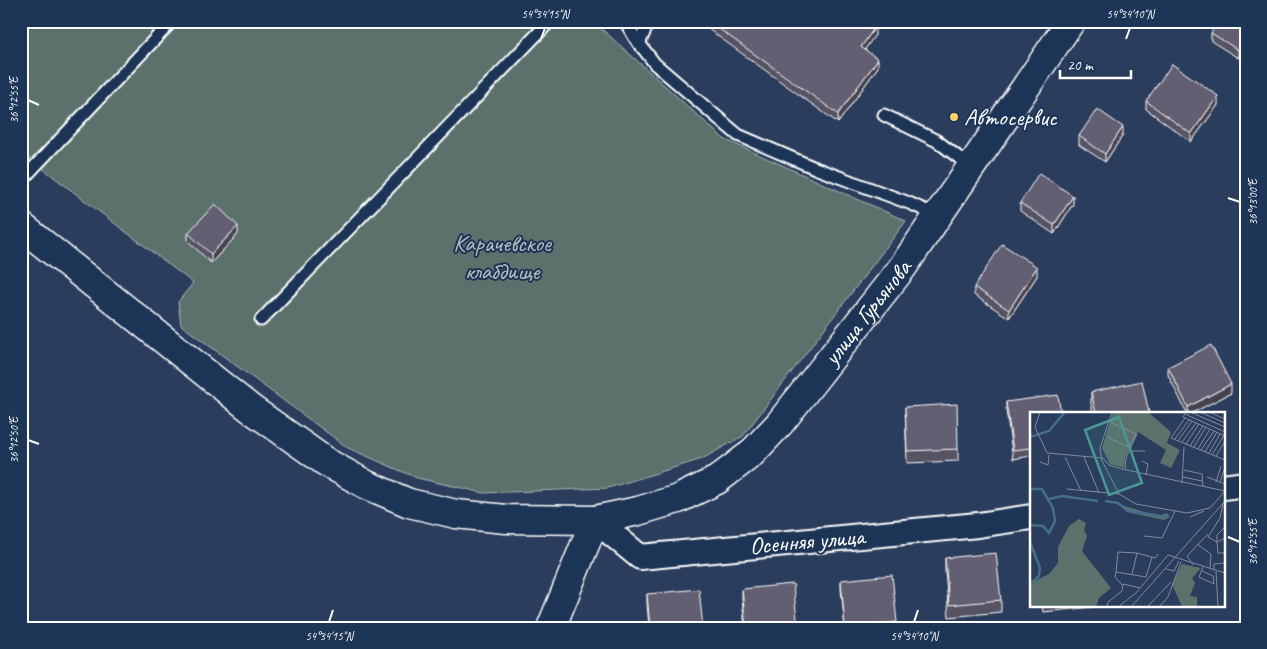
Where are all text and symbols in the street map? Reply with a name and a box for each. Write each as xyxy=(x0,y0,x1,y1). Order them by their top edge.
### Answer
text: 54°34'15"N xyxy=(521,6,570,22)
text: 54°34'10"N xyxy=(1106,6,1155,22)
scale bar xyxy=(1060,48,1131,80)
text: 20 m xyxy=(1067,56,1094,75)
text: 36°12'55"E xyxy=(6,75,22,123)
place label: Автосервис xyxy=(964,102,1058,132)
marker: Автосервис xyxy=(948,111,960,123)
text: 36°13'00"E xyxy=(1245,177,1261,225)
park label: Карачевское клабдище xyxy=(453,228,553,286)
street label: улица Гурьянова xyxy=(815,253,919,373)
inset map xyxy=(1030,412,1224,606)
text: 36°12'50"E xyxy=(6,415,22,463)
text: 36°12'55"E xyxy=(1245,517,1261,565)
street label: Осенняя улица xyxy=(748,521,868,561)
text: 54°34'15"N xyxy=(305,628,354,644)
text: 54°34'10"N xyxy=(890,628,939,644)

